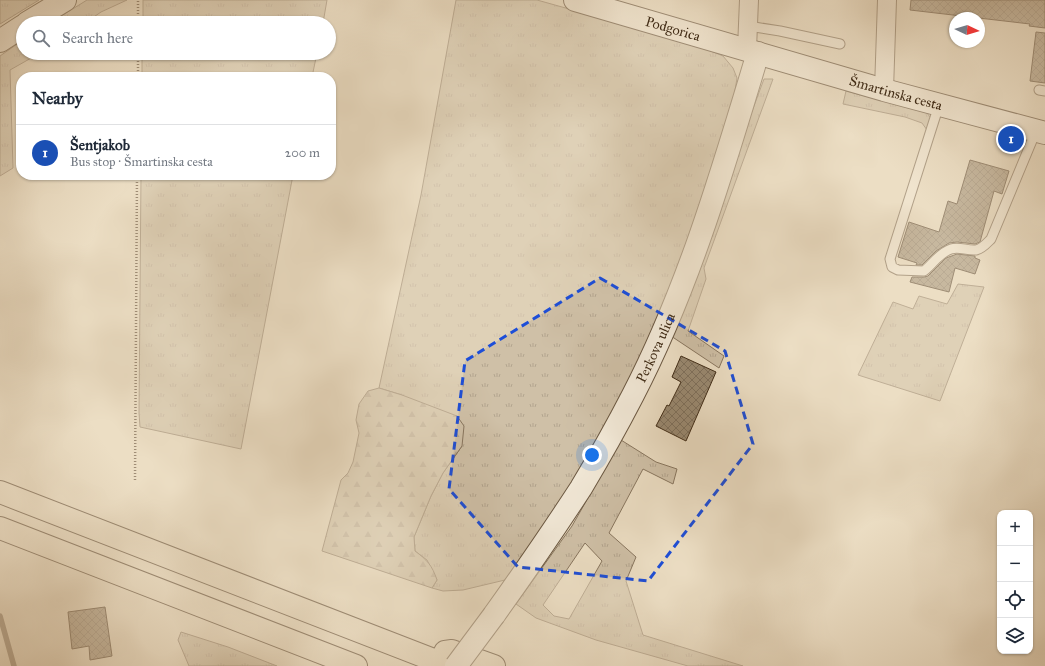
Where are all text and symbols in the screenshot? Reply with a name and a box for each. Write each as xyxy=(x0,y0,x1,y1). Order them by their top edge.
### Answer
north arrow xyxy=(949,12,985,48)
street label: Podgorica xyxy=(643,13,702,45)
search box xyxy=(16,16,336,60)
icon: search xyxy=(30,27,52,49)
text: Search here xyxy=(62,29,133,47)
street label: Šmartinska cesta xyxy=(847,70,944,114)
text: Nearby xyxy=(32,88,83,109)
pin: 1 xyxy=(998,124,1024,154)
text: Šentjakob xyxy=(70,136,130,154)
text: 1 xyxy=(42,145,48,161)
text: 200 m xyxy=(285,145,320,161)
text: Bus stop · Šmartinska cesta xyxy=(70,154,213,170)
street label: Perkova ulica xyxy=(633,310,679,385)
your location xyxy=(582,445,602,465)
map controls xyxy=(997,510,1033,654)
button: + xyxy=(997,510,1033,546)
button: − xyxy=(997,546,1033,582)
button: locate xyxy=(997,582,1033,618)
button: layers xyxy=(997,618,1033,654)

